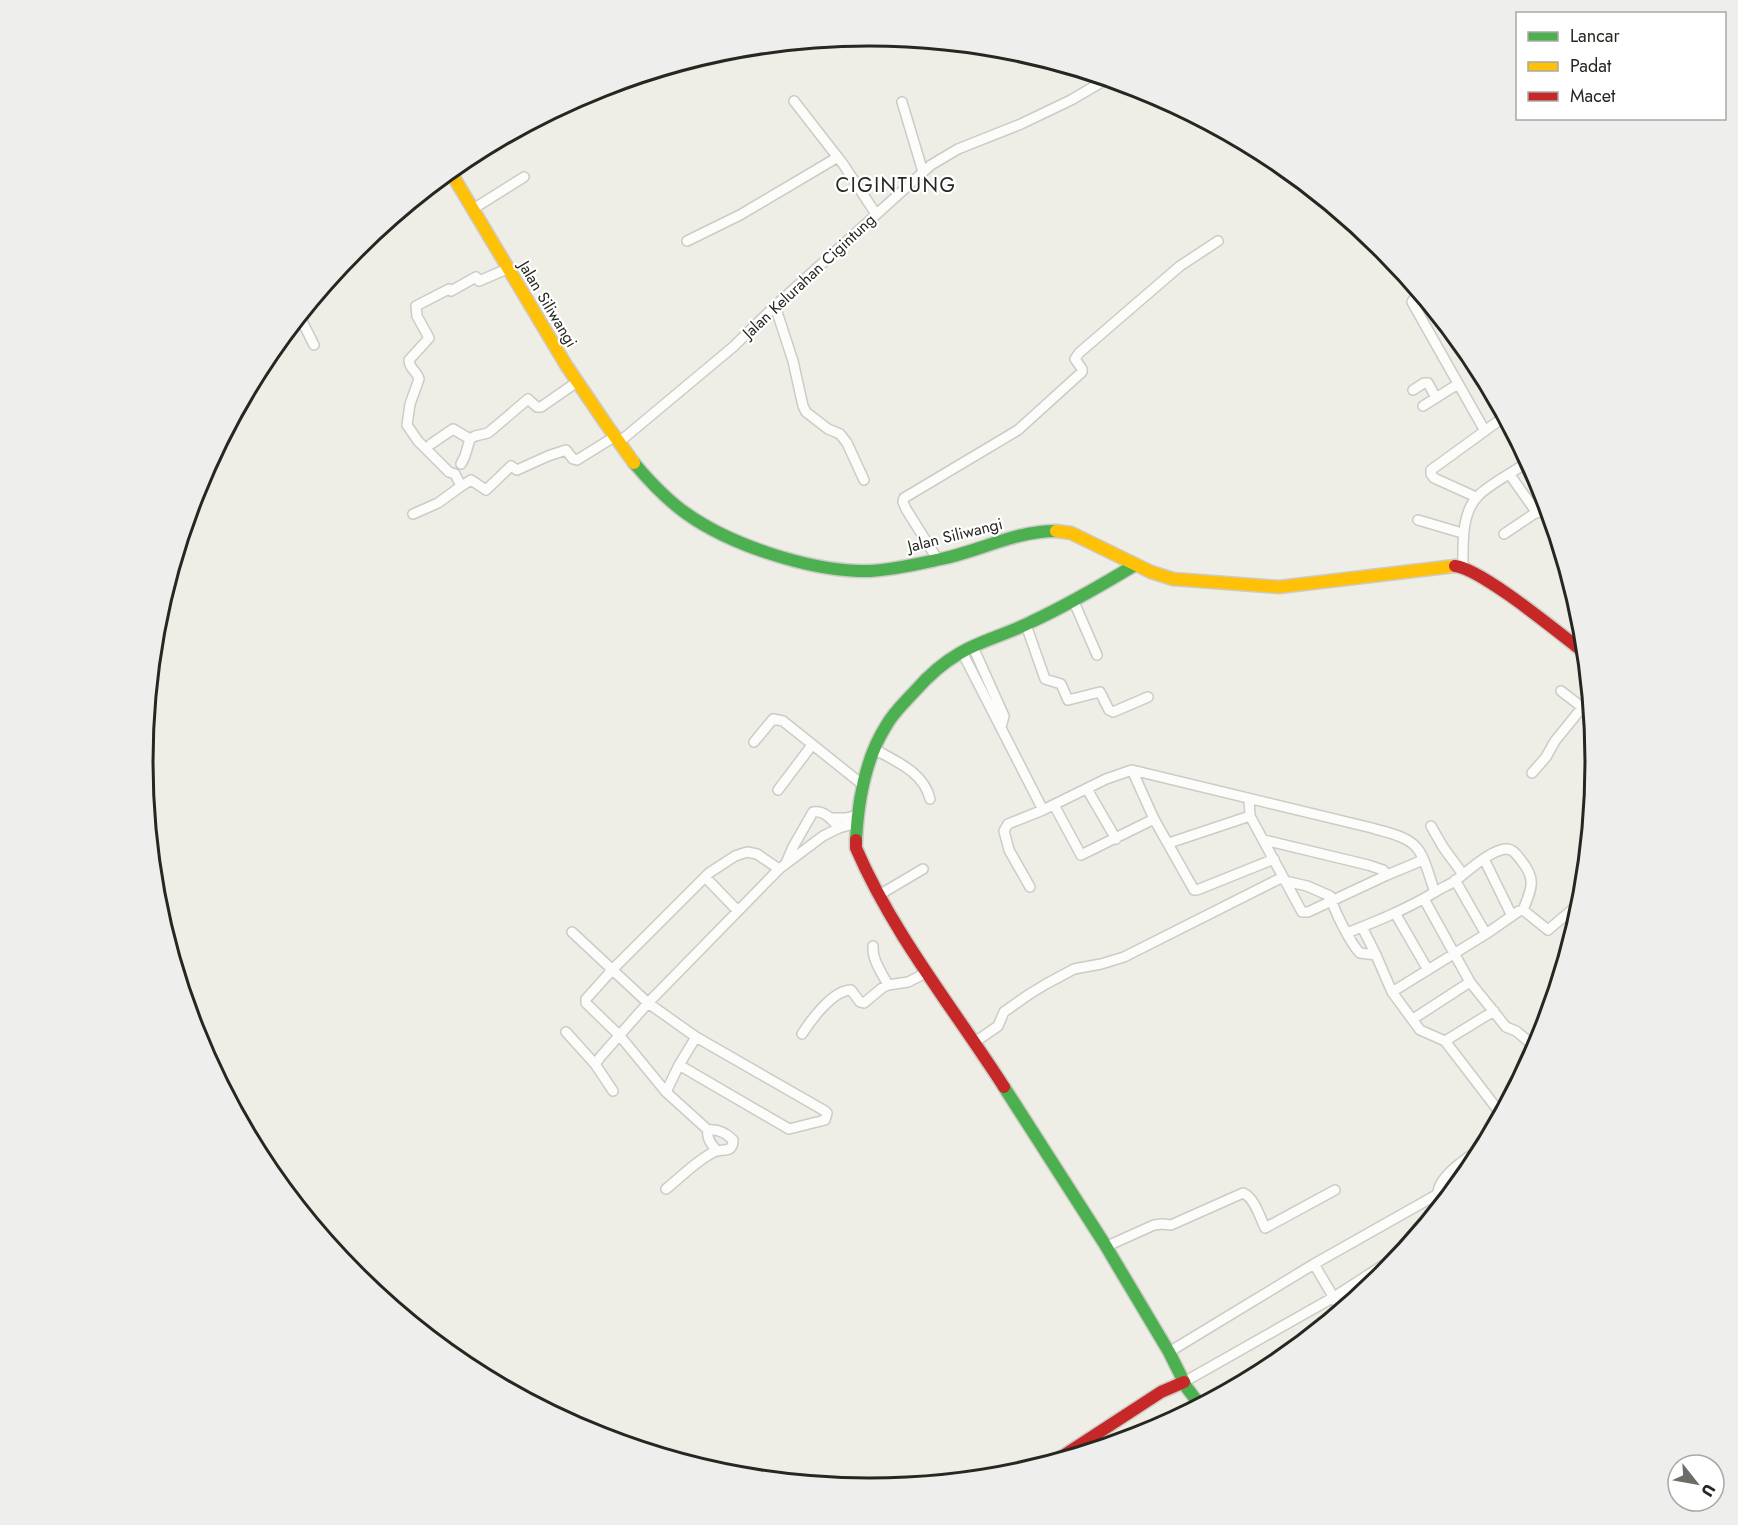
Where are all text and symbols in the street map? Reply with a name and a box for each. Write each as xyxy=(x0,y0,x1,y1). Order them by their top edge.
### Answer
legend xyxy=(1516,12,1726,120)
text: Lancar xyxy=(1570,23,1620,49)
text: Padat xyxy=(1570,53,1612,79)
text: Macet xyxy=(1570,83,1616,109)
district label: CIGINTUNG xyxy=(836,171,956,200)
street label: Jalan Kelurahan Cigintung xyxy=(736,208,880,345)
street label: Jalan Siliwangi xyxy=(512,255,583,352)
street label: Jalan Siliwangi xyxy=(903,512,1005,558)
north arrow xyxy=(1666,1453,1726,1513)
text: U xyxy=(1696,1480,1721,1501)

